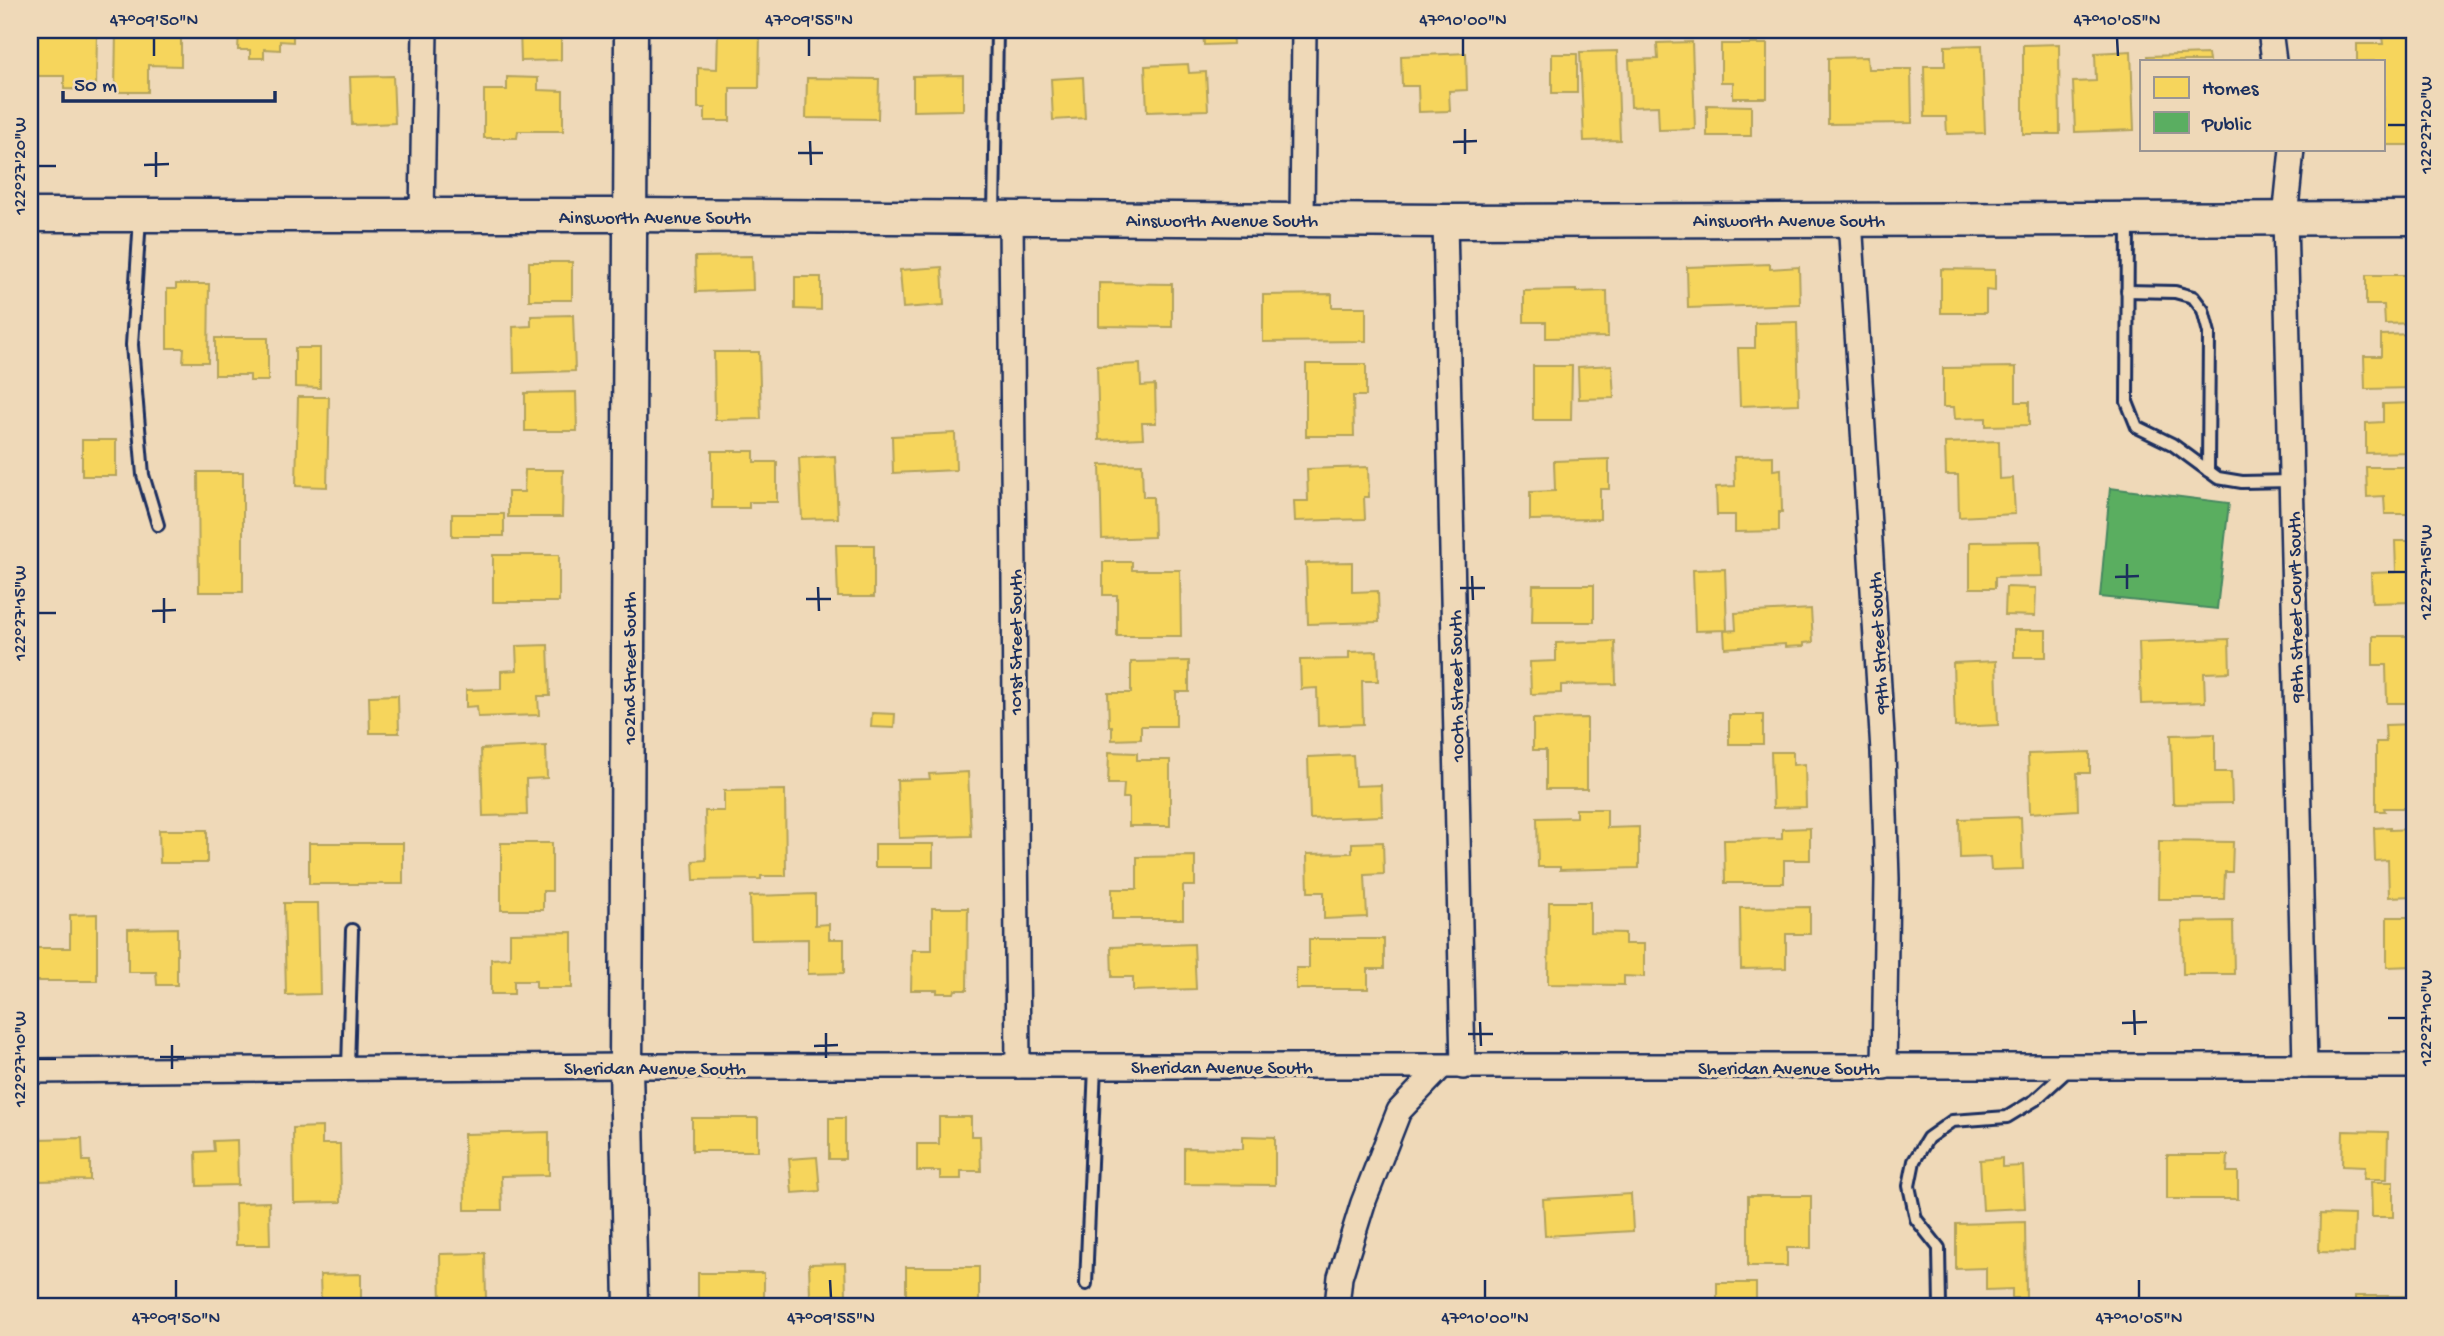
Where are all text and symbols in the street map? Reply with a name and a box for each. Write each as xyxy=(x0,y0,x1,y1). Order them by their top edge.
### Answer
text: 47°09'50"N xyxy=(110,11,198,32)
text: 47°09'55"N xyxy=(765,11,853,32)
text: 47°10'00"N xyxy=(1419,11,1507,32)
text: 47°10'05"N xyxy=(2074,11,2160,32)
scale bar xyxy=(63,60,275,104)
legend xyxy=(2140,60,2384,150)
text: 50 m xyxy=(74,75,117,100)
text: 122°27'20"W xyxy=(2417,76,2438,175)
text: Homes xyxy=(2202,78,2260,103)
text: Public xyxy=(2201,114,2252,139)
text: 122°27'20"W xyxy=(11,117,32,216)
street label: Ainsworth Avenue South xyxy=(559,208,751,231)
street label: Ainsworth Avenue South xyxy=(1126,211,1318,234)
street label: Ainsworth Avenue South xyxy=(1693,211,1885,234)
street label: 98th Street Court South xyxy=(2284,511,2311,704)
text: 122°27'15"W xyxy=(2417,524,2438,621)
text: 122°27'15"W xyxy=(11,565,32,662)
street label: 101st Street South xyxy=(1006,569,1029,716)
street label: 99th Street South xyxy=(1865,571,1896,715)
street label: 102nd Street South xyxy=(620,591,643,746)
street label: 100th Street South xyxy=(1446,610,1471,763)
text: 122°27'10"W xyxy=(2417,970,2438,1067)
text: 122°27'10"W xyxy=(11,1011,32,1108)
street label: Sheridan Avenue South xyxy=(1131,1058,1313,1081)
street label: Sheridan Avenue South xyxy=(564,1059,746,1082)
street label: Sheridan Avenue South xyxy=(1698,1059,1880,1082)
text: 47°09'50"N xyxy=(132,1309,220,1330)
text: 47°09'55"N xyxy=(787,1309,875,1330)
text: 47°10'00"N xyxy=(1441,1309,1529,1330)
text: 47°10'05"N xyxy=(2096,1309,2182,1330)

